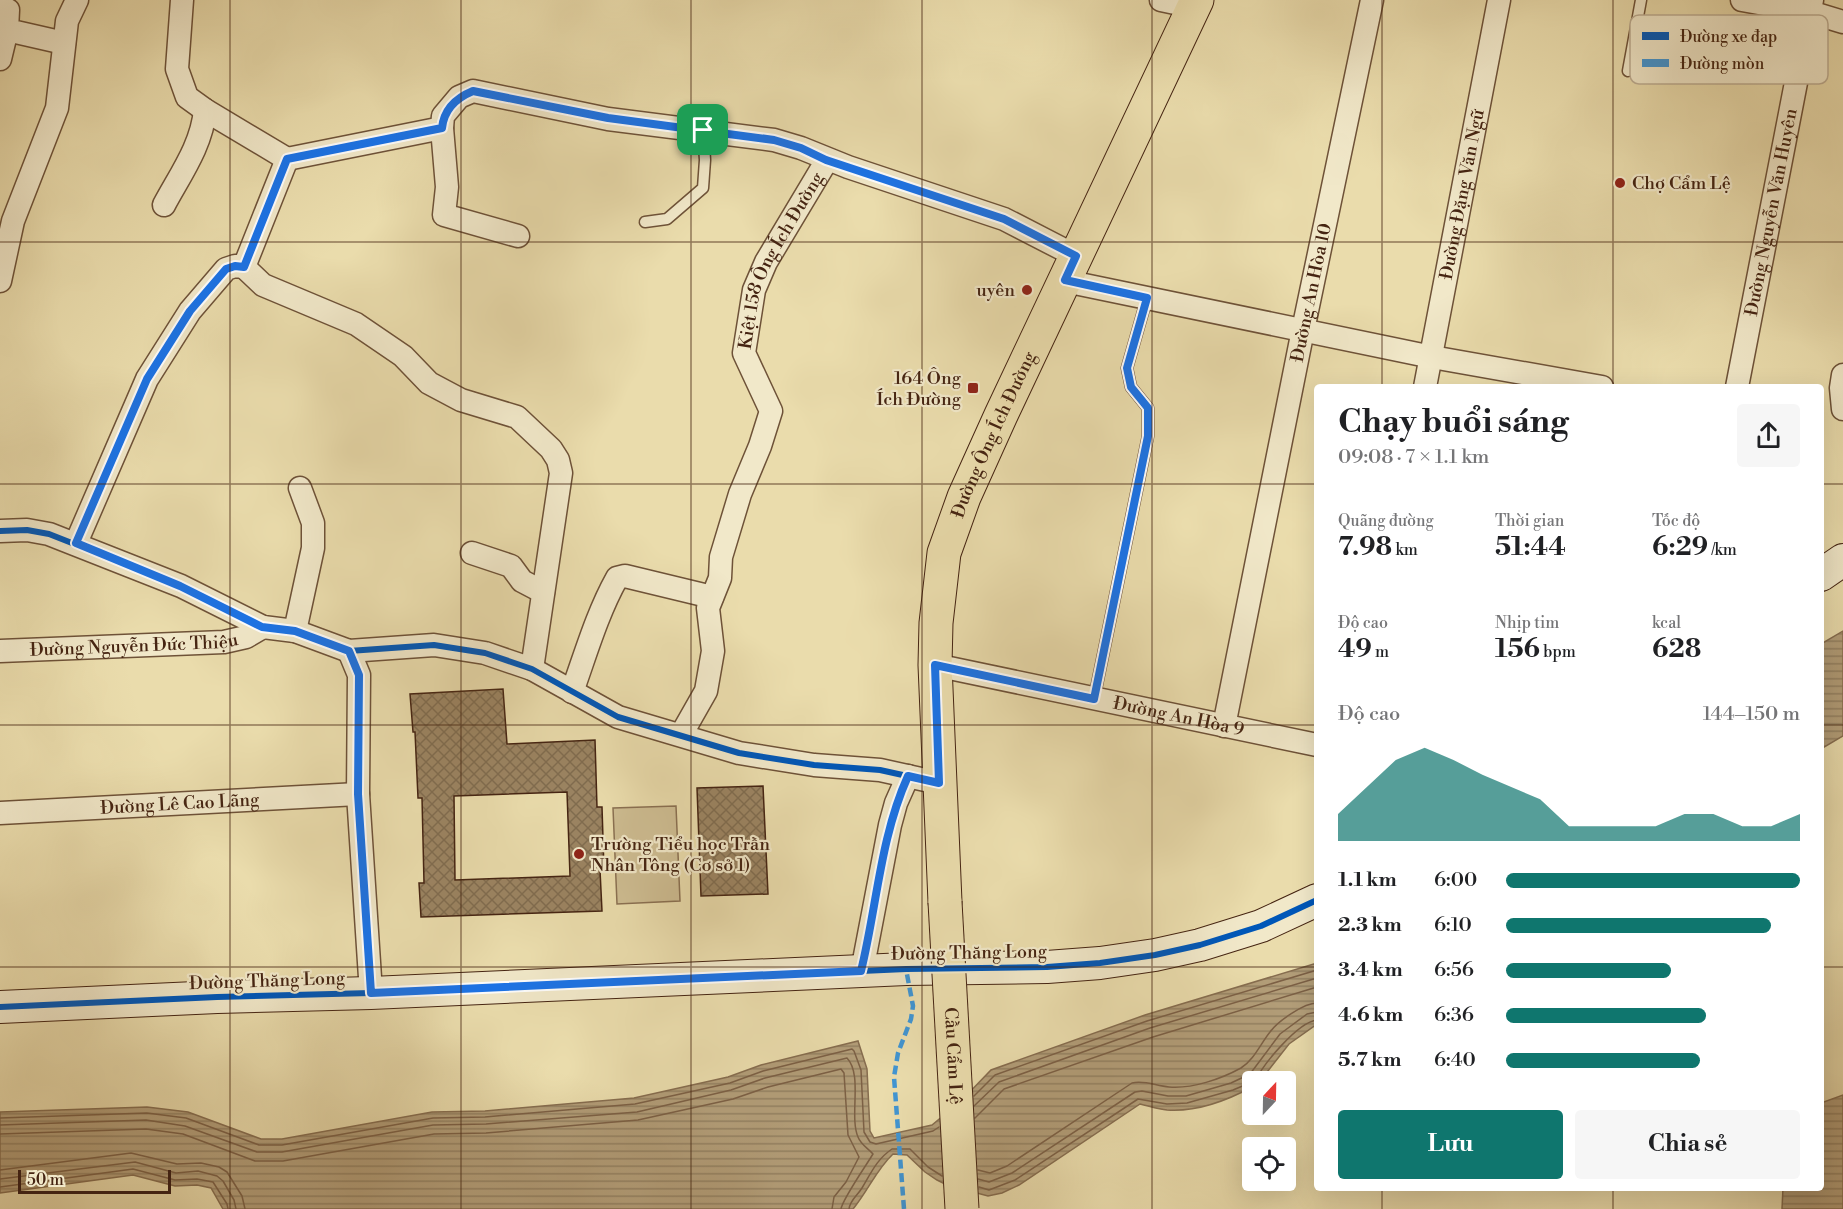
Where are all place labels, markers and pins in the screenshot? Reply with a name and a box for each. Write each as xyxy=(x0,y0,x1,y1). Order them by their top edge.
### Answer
pin xyxy=(677,104,728,155)
place label: Chợ Cẩm Lệ xyxy=(1632,172,1731,195)
marker: Chợ Cẩm Lệ xyxy=(1613,176,1627,190)
place label: uyên xyxy=(976,279,1015,302)
marker: uyên xyxy=(1020,283,1034,297)
place label: 164 Ông Ích Đường xyxy=(876,367,962,411)
marker: 164 Ông Ích Đường xyxy=(966,381,980,395)
place label: Trường Tiểu học Trần Nhân Tông (Cơ sở 1) xyxy=(591,833,770,877)
marker: Trường Tiểu học Trần Nhân Tông (Cơ sở 1) xyxy=(572,847,586,861)

